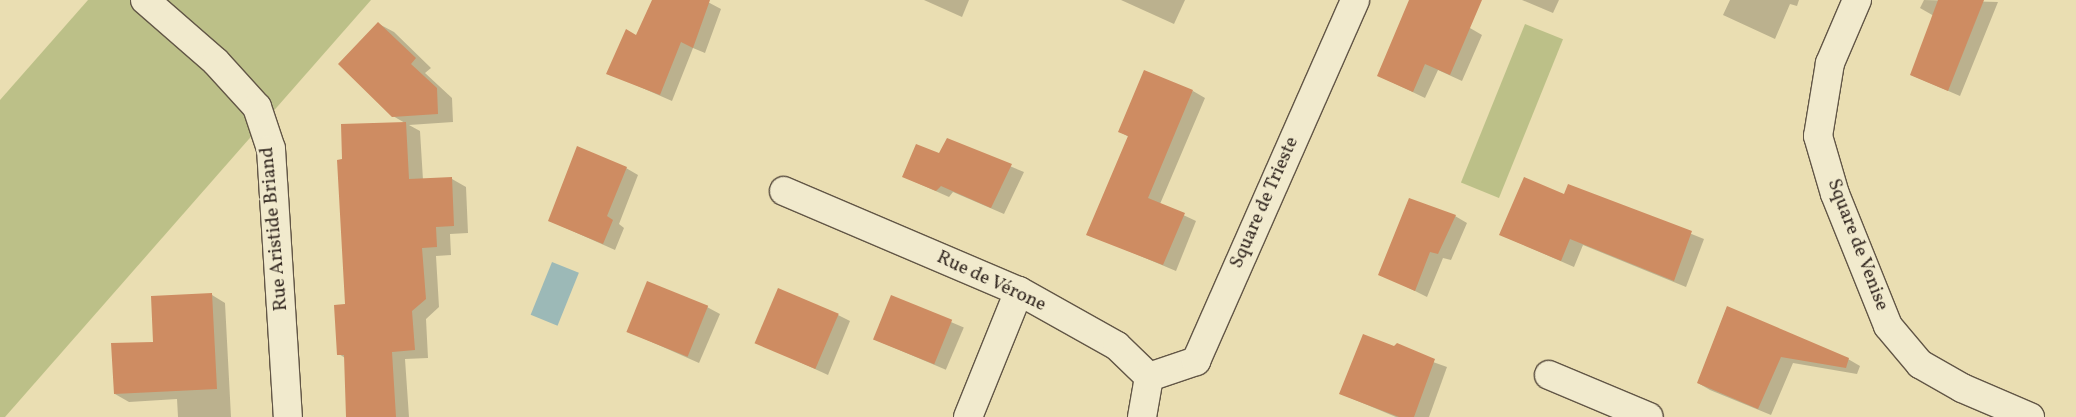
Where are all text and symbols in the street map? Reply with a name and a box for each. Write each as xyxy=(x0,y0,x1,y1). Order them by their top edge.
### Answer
street label: Square de Trieste xyxy=(1226,134,1304,272)
street label: Rue Aristide Briand xyxy=(256,146,294,312)
street label: Square de Venise xyxy=(1821,176,1893,314)
street label: Rue de Vérone xyxy=(932,247,1050,317)

